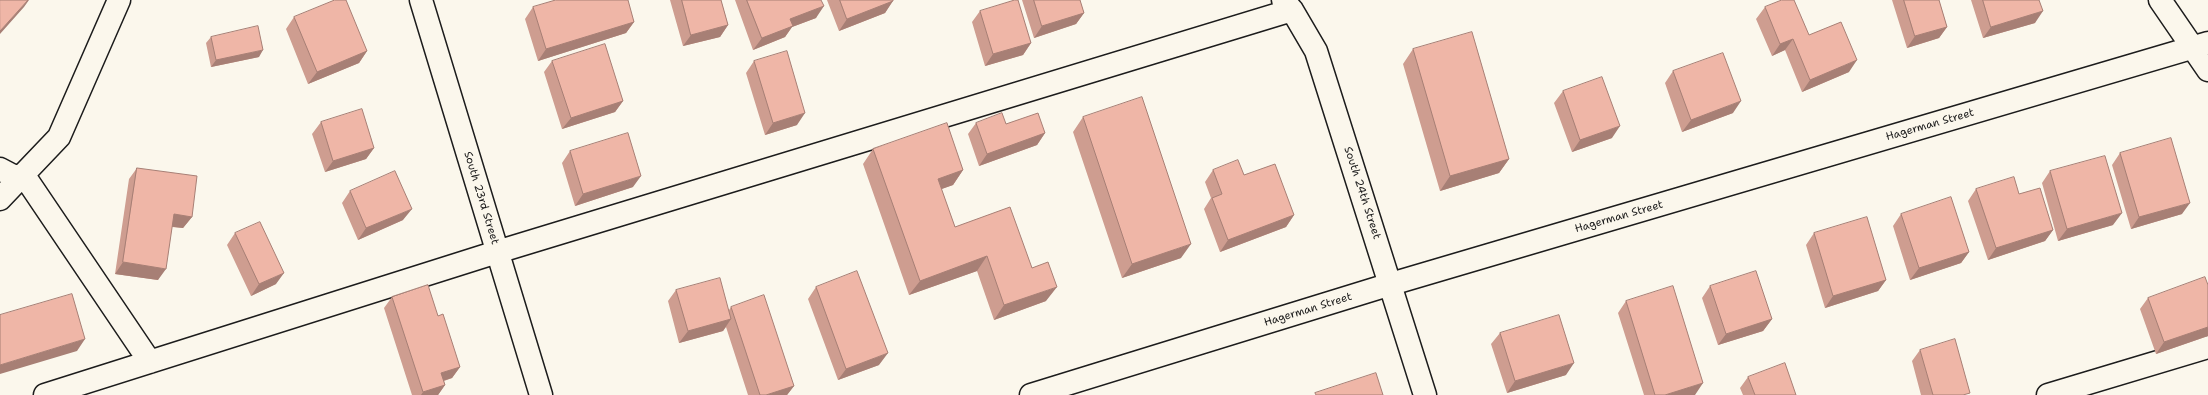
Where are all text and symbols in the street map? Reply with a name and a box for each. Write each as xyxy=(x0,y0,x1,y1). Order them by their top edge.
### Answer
street label: Hagerman Street xyxy=(1884,106,1976,144)
street label: South 24th Street xyxy=(1341,145,1383,241)
street label: South 23rd Street xyxy=(461,150,501,246)
street label: Hagerman Street xyxy=(1573,198,1665,236)
street label: Hagerman Street xyxy=(1262,290,1354,330)

